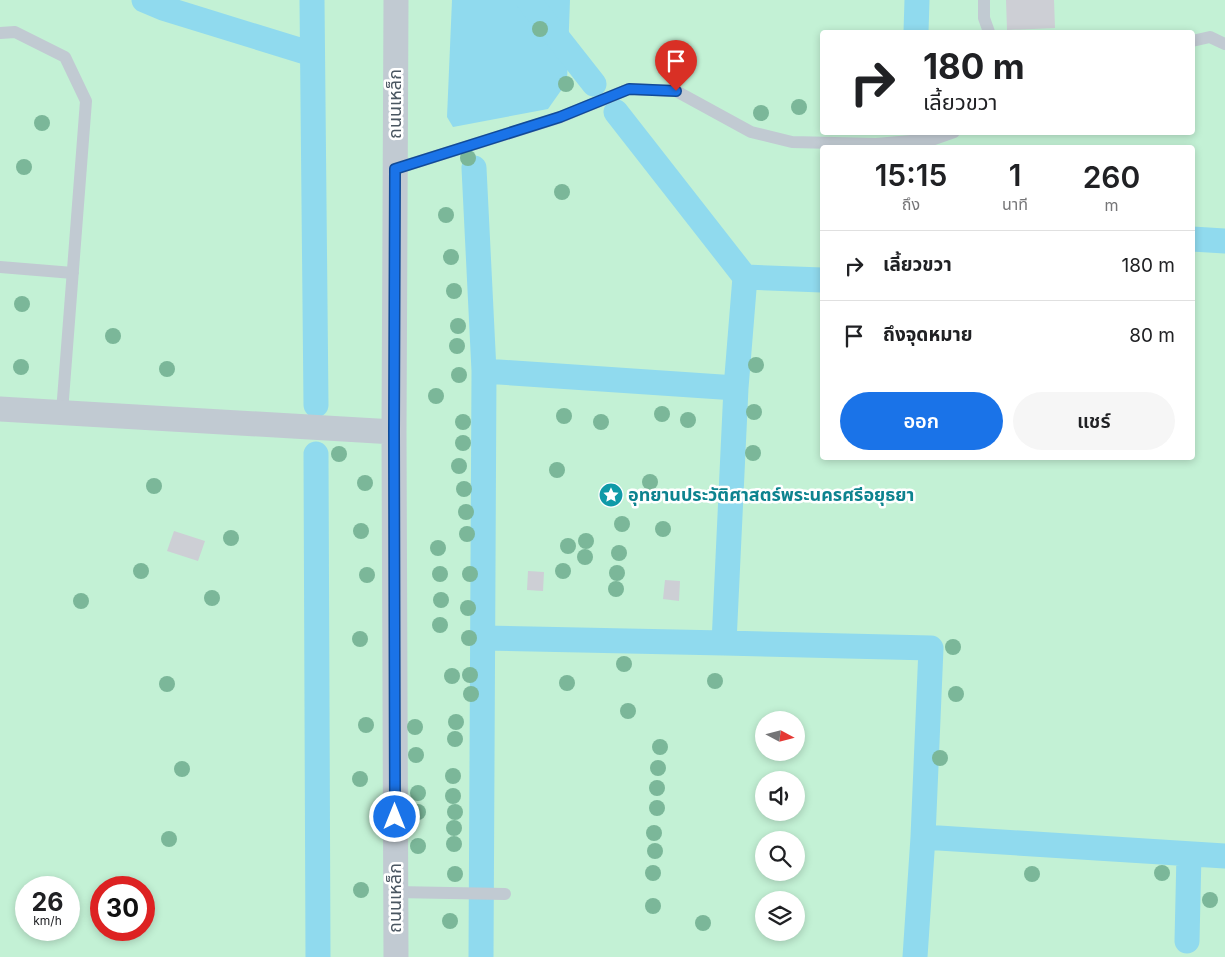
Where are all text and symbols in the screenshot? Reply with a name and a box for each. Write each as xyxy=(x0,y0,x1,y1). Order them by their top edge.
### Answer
pin xyxy=(655,40,697,91)
text: 180 m xyxy=(923,45,1025,87)
icon: arrive xyxy=(662,47,690,75)
icon: right xyxy=(840,50,905,115)
street label: ถนนเหล็ก xyxy=(384,69,405,139)
text: เลี้ยวขวา xyxy=(923,89,998,115)
text: 15:15 xyxy=(875,157,947,193)
text: 1 xyxy=(1009,157,1021,193)
text: 260 xyxy=(1083,159,1140,195)
text: ถึง xyxy=(902,194,920,214)
text: นาที xyxy=(1002,194,1028,214)
text: m xyxy=(1104,195,1119,215)
icon: right xyxy=(840,252,868,280)
text: เลี้ยวขวา xyxy=(883,253,952,276)
text: 180 m xyxy=(1122,254,1175,277)
icon: arrive xyxy=(840,322,868,350)
text: ถึงจุดหมาย xyxy=(883,323,973,346)
text: 80 m xyxy=(1129,324,1175,347)
button: ออก xyxy=(840,392,1003,450)
button: แชร์ xyxy=(1013,392,1175,450)
place icon: อุทยานประวัติศาสตร์พระนครศรีอยุธยา xyxy=(598,482,624,508)
place label: อุทยานประวัติศาสตร์พระนครศรีอยุธยา xyxy=(628,484,914,506)
north arrow xyxy=(755,711,805,761)
map controls xyxy=(755,711,805,941)
button: sound xyxy=(755,771,805,821)
position arrow xyxy=(368,790,420,842)
button: search xyxy=(755,831,805,881)
street label: ถนนเหล็ก xyxy=(384,863,405,933)
speed limit sign: 30 xyxy=(90,876,155,941)
text: 26 xyxy=(32,887,63,917)
button: layers xyxy=(755,891,805,941)
text: km/h xyxy=(33,913,62,928)

